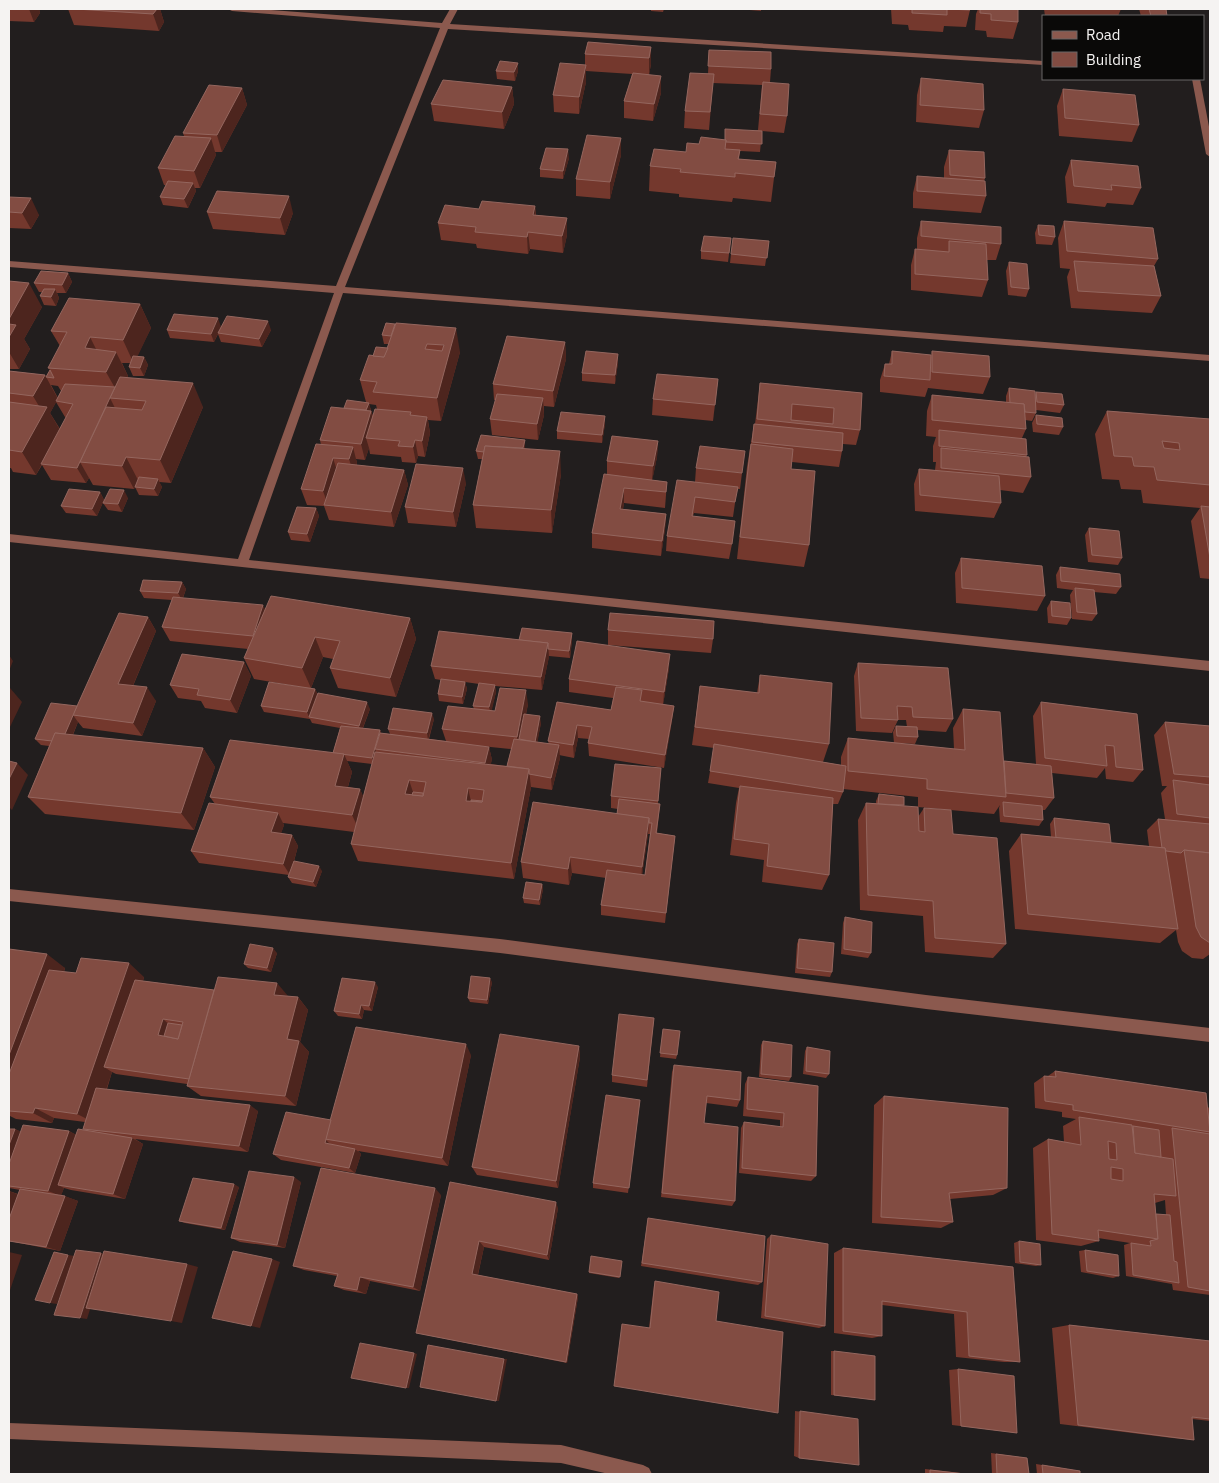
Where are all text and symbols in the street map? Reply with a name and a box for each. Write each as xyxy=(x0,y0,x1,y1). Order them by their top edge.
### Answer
legend xyxy=(1042,15,1204,80)
text: Road xyxy=(1086,25,1121,44)
text: Building xyxy=(1086,50,1141,69)

